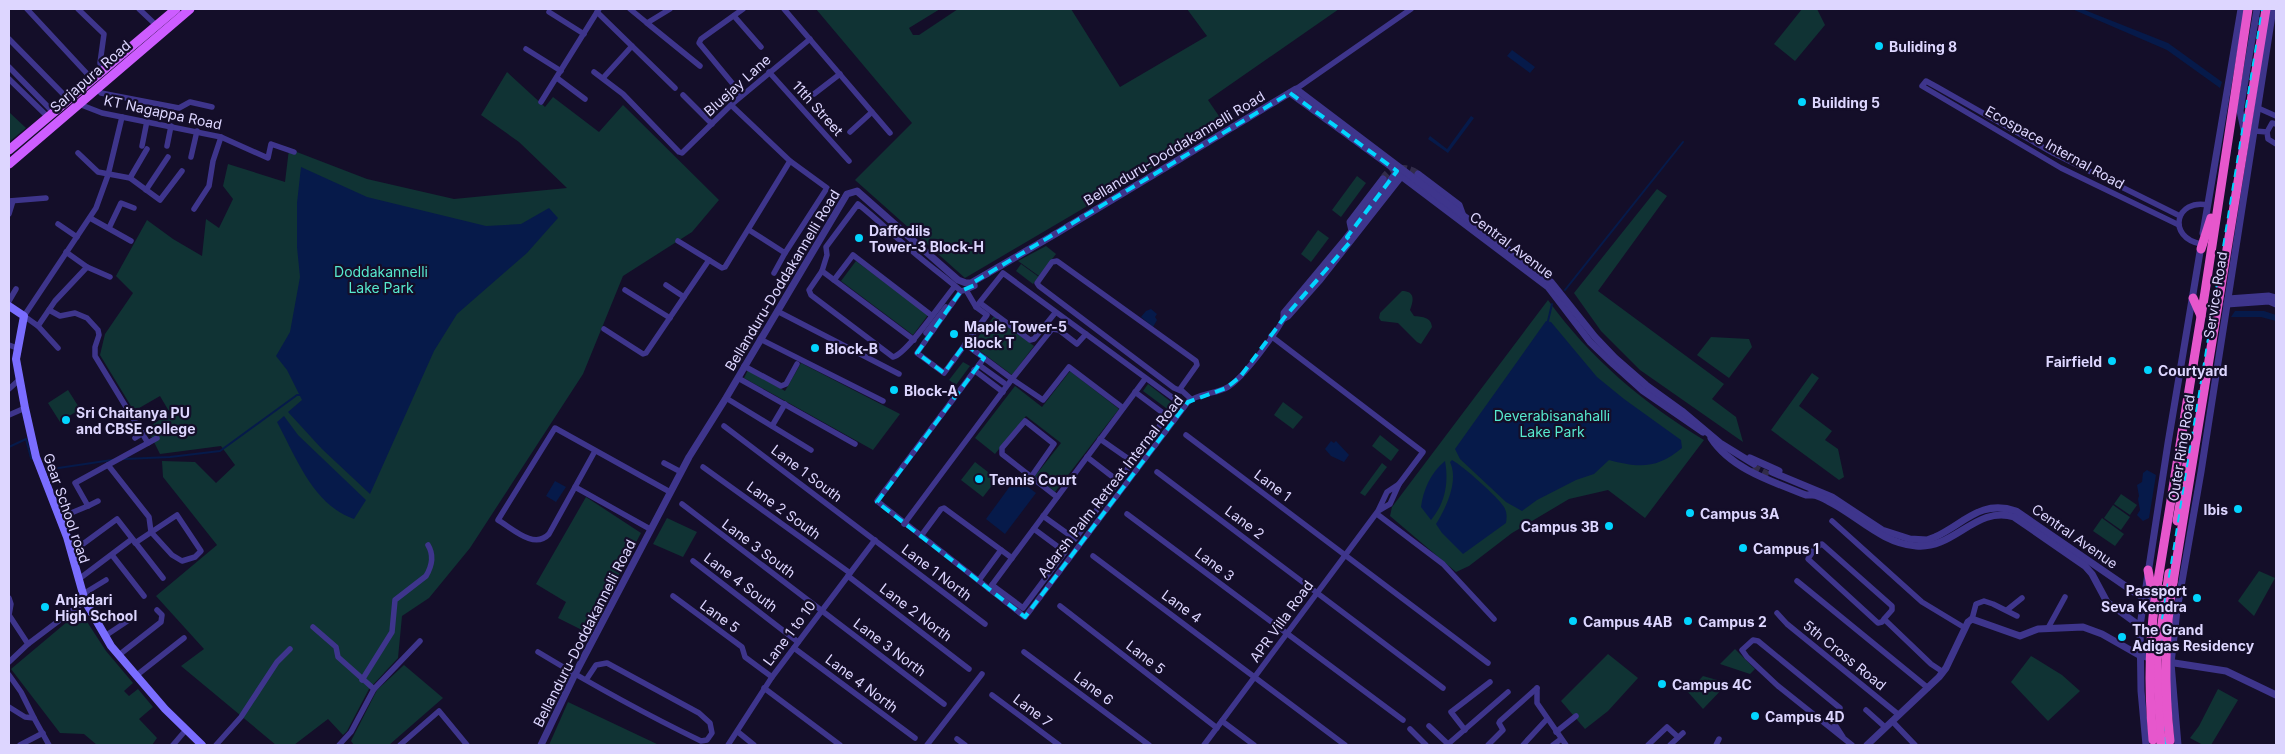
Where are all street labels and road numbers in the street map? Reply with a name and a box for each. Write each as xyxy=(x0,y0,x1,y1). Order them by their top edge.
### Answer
street label: Sarjapura Road xyxy=(46,36,134,116)
street label: Bluejay Lane xyxy=(700,51,774,119)
street label: 11th Street xyxy=(789,77,847,139)
street label: Bellanduru-Doddakannelli Road xyxy=(1080,87,1268,209)
street label: KT Nagappa Road xyxy=(102,91,224,133)
street label: Ecospace Internal Road xyxy=(1983,102,2127,192)
street label: Bellanduru-Doddakannelli Road xyxy=(721,186,843,374)
street label: Central Avenue xyxy=(1467,208,1557,282)
street label: Service Road xyxy=(2200,250,2230,340)
street label: Adarsh Palm Retreat Internal Road xyxy=(1034,392,1186,580)
street label: Outer Ring Road xyxy=(2164,393,2198,503)
street label: Lane 1 South xyxy=(768,441,846,505)
street label: Gear School road xyxy=(40,451,94,565)
street label: Lane 1 xyxy=(1251,466,1295,504)
street label: Lane 2 South xyxy=(744,478,824,542)
street label: Central Avenue xyxy=(2029,500,2121,572)
street label: Lane 2 xyxy=(1222,502,1268,542)
street label: Lane 3 South xyxy=(719,515,799,581)
street label: Bellanduru-Doddakannelli Road xyxy=(529,536,639,730)
street label: Lane 1 North xyxy=(899,540,975,604)
street label: Lane 3 xyxy=(1192,544,1238,584)
street label: Lane 4 South xyxy=(701,549,781,615)
street label: APR Villa Road xyxy=(1246,577,1316,665)
street label: Lane 2 North xyxy=(877,579,955,645)
street label: Lane 4 xyxy=(1159,586,1205,626)
street label: Lane 5 xyxy=(697,596,743,636)
street label: Lane 1 to 10 xyxy=(759,597,819,669)
street label: Lane 3 North xyxy=(851,614,929,680)
street label: 5th Cross Road xyxy=(1800,616,1890,694)
street label: Lane 5 xyxy=(1123,637,1169,677)
street label: Lane 4 North xyxy=(822,650,902,716)
street label: Lane 6 xyxy=(1071,668,1117,708)
street label: Lane 7 xyxy=(1010,690,1056,730)

